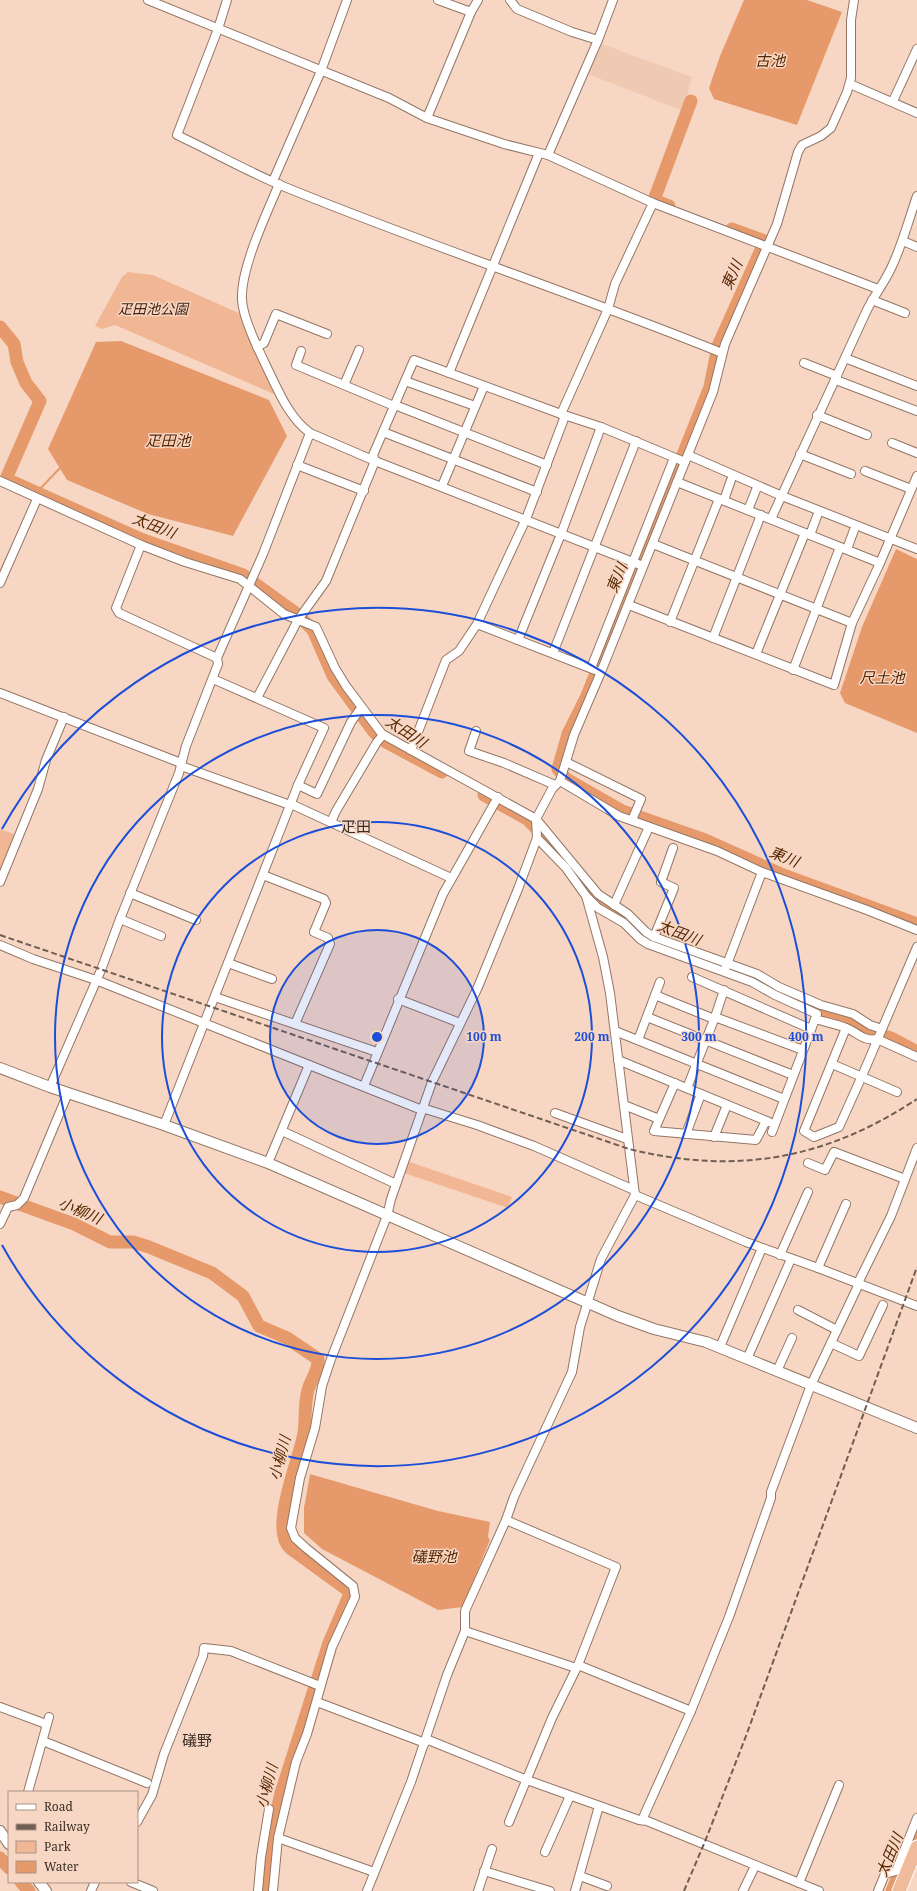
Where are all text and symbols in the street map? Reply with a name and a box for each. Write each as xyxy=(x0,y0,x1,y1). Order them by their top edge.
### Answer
water label: 古池 xyxy=(755,50,787,70)
water label: 東川 xyxy=(716,255,747,292)
park label: 疋田池公園 xyxy=(118,299,190,318)
water label: 疋田池 xyxy=(145,430,192,450)
water label: 太田川 xyxy=(130,508,181,543)
water label: 東川 xyxy=(601,558,632,595)
water label: 尺土池 xyxy=(859,667,906,687)
water label: 太田川 xyxy=(382,711,433,753)
district label: 疋田 xyxy=(341,816,371,836)
water label: 東川 xyxy=(767,841,804,872)
water label: 太田川 xyxy=(655,915,706,950)
text: 100 m xyxy=(466,1028,502,1045)
text: 200 m xyxy=(574,1028,610,1045)
text: 300 m xyxy=(681,1028,717,1045)
text: 400 m xyxy=(788,1028,824,1045)
centre of rings xyxy=(370,1030,384,1044)
water label: 小柳川 xyxy=(56,1192,107,1229)
water label: 小柳川 xyxy=(264,1431,295,1482)
water label: 礒野池 xyxy=(411,1546,458,1566)
district label: 礒野 xyxy=(182,1730,212,1750)
water label: 小柳川 xyxy=(251,1759,282,1810)
legend xyxy=(8,1791,138,1883)
text: Road xyxy=(44,1798,74,1815)
text: Railway xyxy=(44,1818,90,1835)
water label: 太田川 xyxy=(871,1828,908,1879)
text: Park xyxy=(44,1838,72,1855)
text: Water xyxy=(44,1858,79,1875)

